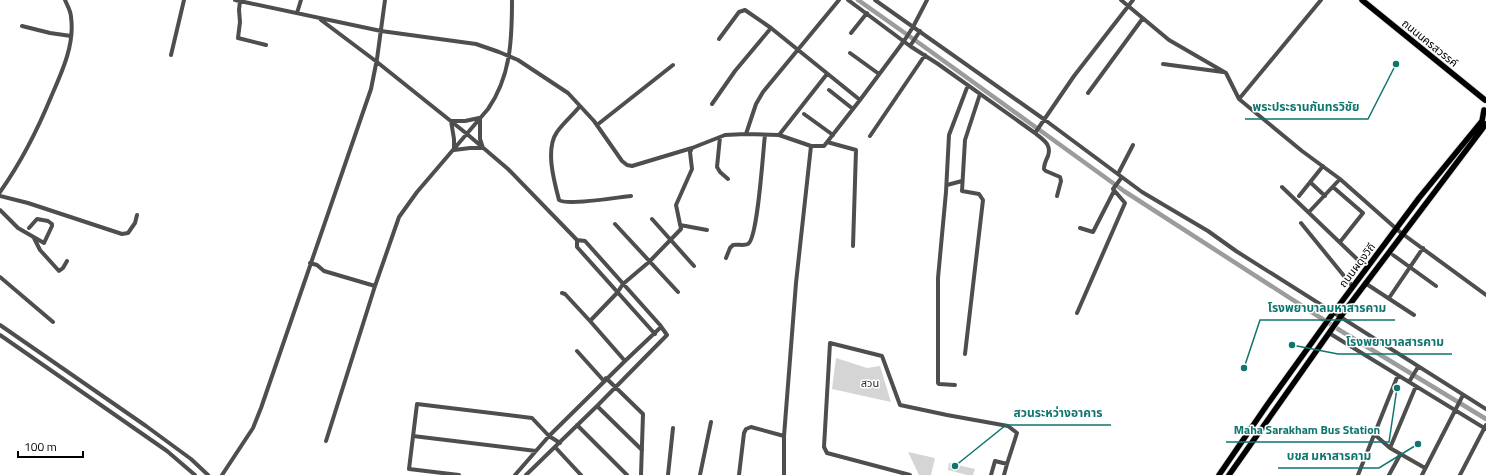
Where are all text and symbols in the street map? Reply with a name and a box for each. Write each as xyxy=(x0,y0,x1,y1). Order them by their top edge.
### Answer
street label: ถนนนครสวรรค์ xyxy=(1398,15,1462,71)
callout: พระประธานกันทรวิชัย xyxy=(1245,95,1368,119)
text: พระประธานกันทรวิชัย xyxy=(1252,97,1360,116)
street label: ถนนผดุงวิถี xyxy=(1335,239,1379,291)
callout: โรงพยาบาลมหาสารคาม xyxy=(1260,296,1395,320)
text: โรงพยาบาลมหาสารคาม xyxy=(1268,298,1386,317)
callout: โรงพยาบาลสารคาม xyxy=(1338,330,1452,354)
text: โรงพยาบาลสารคาม xyxy=(1346,332,1444,351)
park label: สวน xyxy=(861,375,879,391)
callout: สวนระหว่างอาคาร xyxy=(1006,401,1111,425)
text: สวนระหว่างอาคาร xyxy=(1014,403,1102,422)
callout: Maha Sarakham Bus Station xyxy=(1226,418,1389,442)
text: Maha Sarakham Bus Station xyxy=(1234,420,1380,439)
scale bar xyxy=(18,433,83,459)
text: 100 m xyxy=(24,437,57,456)
callout: บขส มหาสารคาม xyxy=(1278,444,1379,468)
text: บขส มหาสารคาม xyxy=(1287,446,1371,465)

